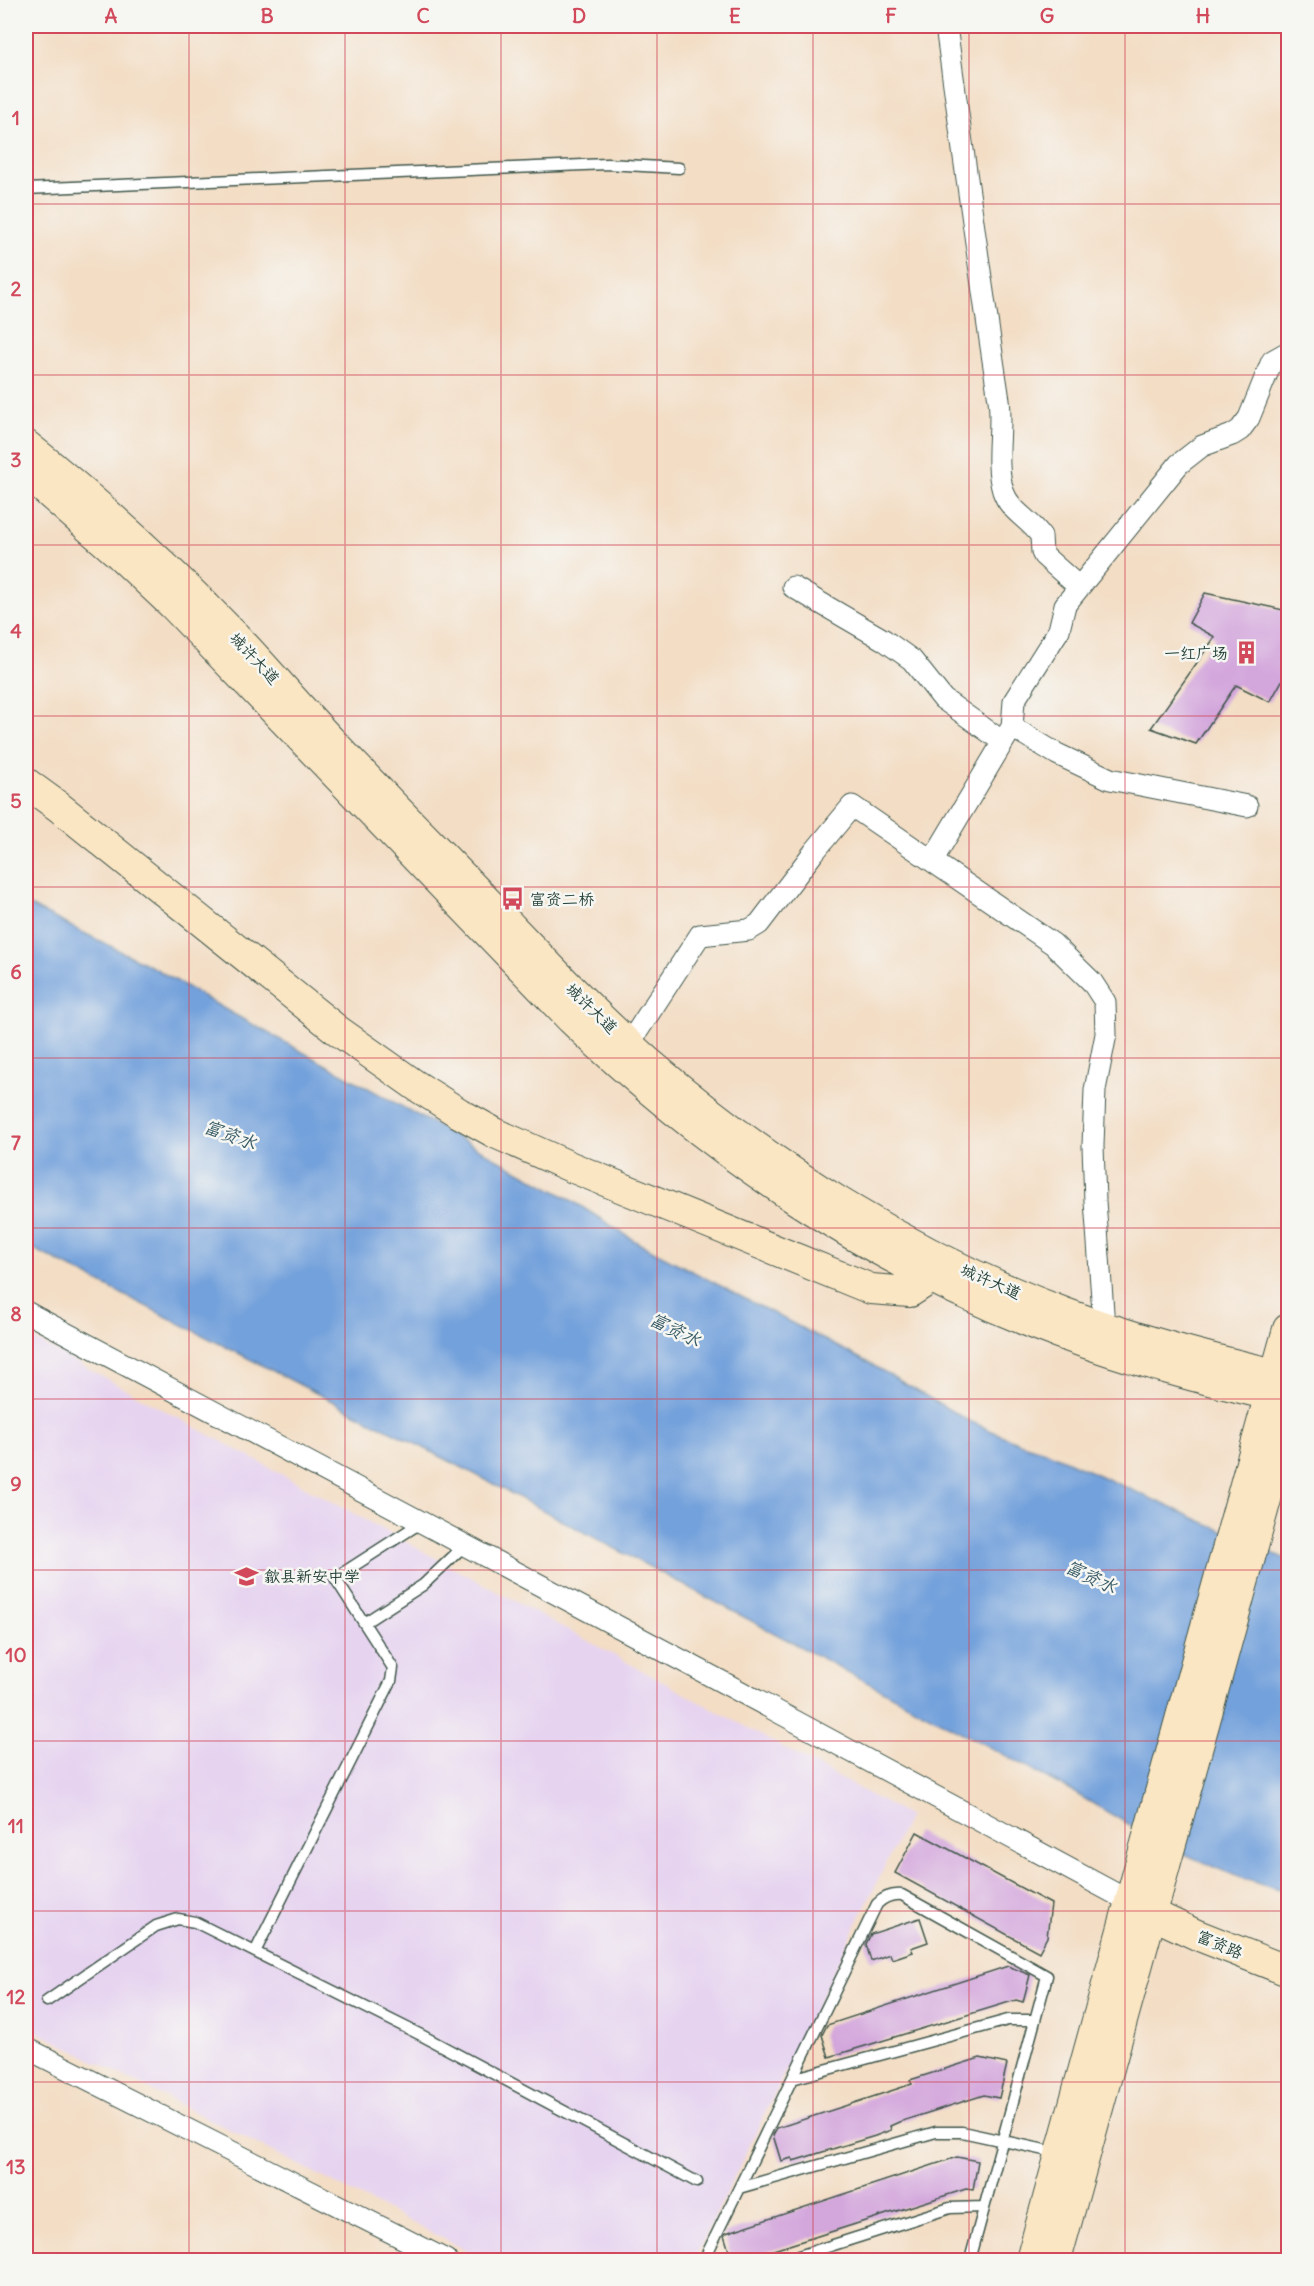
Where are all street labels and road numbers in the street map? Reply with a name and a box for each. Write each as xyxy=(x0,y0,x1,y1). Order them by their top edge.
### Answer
street label: 城许大道 xyxy=(226,628,284,688)
street label: 城许大道 xyxy=(562,979,622,1037)
street label: 城许大道 xyxy=(958,1259,1024,1303)
street label: 富资路 xyxy=(1194,1925,1246,1963)

